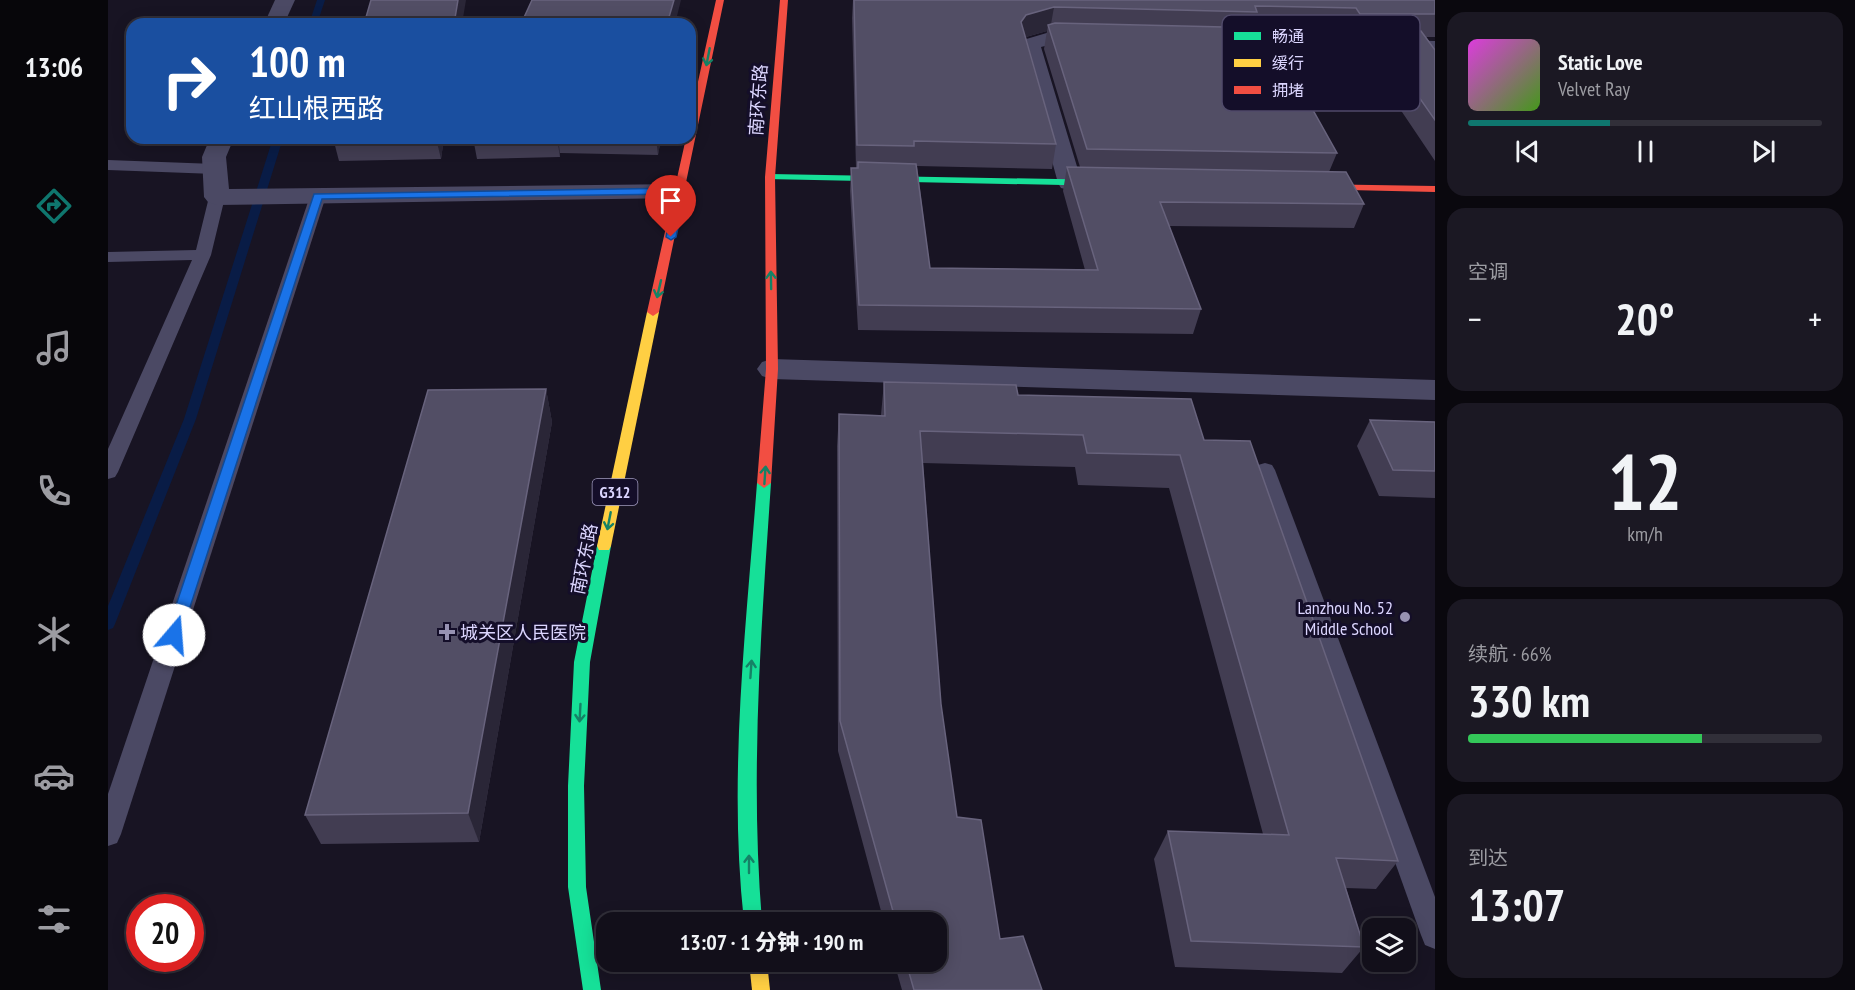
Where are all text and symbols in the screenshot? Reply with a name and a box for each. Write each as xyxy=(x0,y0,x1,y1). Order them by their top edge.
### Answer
legend xyxy=(1222,15,1420,111)
text: 畅通 xyxy=(1272,26,1304,46)
text: 100 m xyxy=(249,34,346,89)
icon: right xyxy=(150,42,228,120)
one-way arrow xyxy=(702,47,713,67)
text: Static Love xyxy=(1558,48,1643,76)
text: 13:06 xyxy=(25,50,83,84)
text: 缓行 xyxy=(1272,53,1304,73)
street label: 南环东路 xyxy=(744,63,772,137)
text: Velvet Ray xyxy=(1558,76,1630,102)
text: 拥堵 xyxy=(1272,80,1304,100)
text: 红山根西路 xyxy=(249,91,384,125)
icon: previous xyxy=(1511,135,1544,168)
icon: pause xyxy=(1629,135,1662,168)
icon: next xyxy=(1747,135,1780,168)
pin xyxy=(645,175,696,237)
icon: arrive xyxy=(654,184,687,217)
icon: directions xyxy=(33,185,75,227)
text: 空调 xyxy=(1468,259,1508,285)
one-way arrow xyxy=(765,271,777,291)
one-way arrow xyxy=(653,279,664,298)
text: 20° xyxy=(1615,289,1675,347)
text: − xyxy=(1468,297,1482,340)
text: + xyxy=(1808,297,1822,340)
icon: music xyxy=(33,327,75,369)
text: 12 xyxy=(1608,431,1682,532)
one-way arrow xyxy=(760,465,771,485)
icon: phone xyxy=(33,470,75,512)
road number: G312 xyxy=(592,479,638,505)
one-way arrow xyxy=(603,511,614,530)
street label: 南环东路 xyxy=(566,521,602,597)
text: km/h xyxy=(1627,521,1663,547)
place label: Lanzhou No. 52 Middle School xyxy=(1297,596,1394,640)
position arrow xyxy=(142,603,206,667)
marker: Lanzhou No. 52 Middle School xyxy=(1398,610,1412,624)
icon: climate xyxy=(33,613,75,655)
place label: 城关区人民医院 xyxy=(460,621,586,644)
marker: 城关区人民医院 xyxy=(438,623,456,641)
text: 续航 · 66% xyxy=(1468,641,1551,667)
one-way arrow xyxy=(746,660,757,680)
text: 330 km xyxy=(1468,671,1590,729)
one-way arrow xyxy=(574,703,585,723)
icon: car xyxy=(33,755,75,797)
text: 到达 xyxy=(1468,845,1508,871)
one-way arrow xyxy=(743,855,755,875)
text: 13:07 xyxy=(1468,875,1565,933)
speed limit sign: 20 xyxy=(126,894,204,972)
icon: filters xyxy=(33,898,75,940)
map controls xyxy=(1362,918,1416,972)
button: layers xyxy=(1362,918,1416,972)
text: 13:07 · 1 分钟 · 190 m xyxy=(680,928,863,956)

